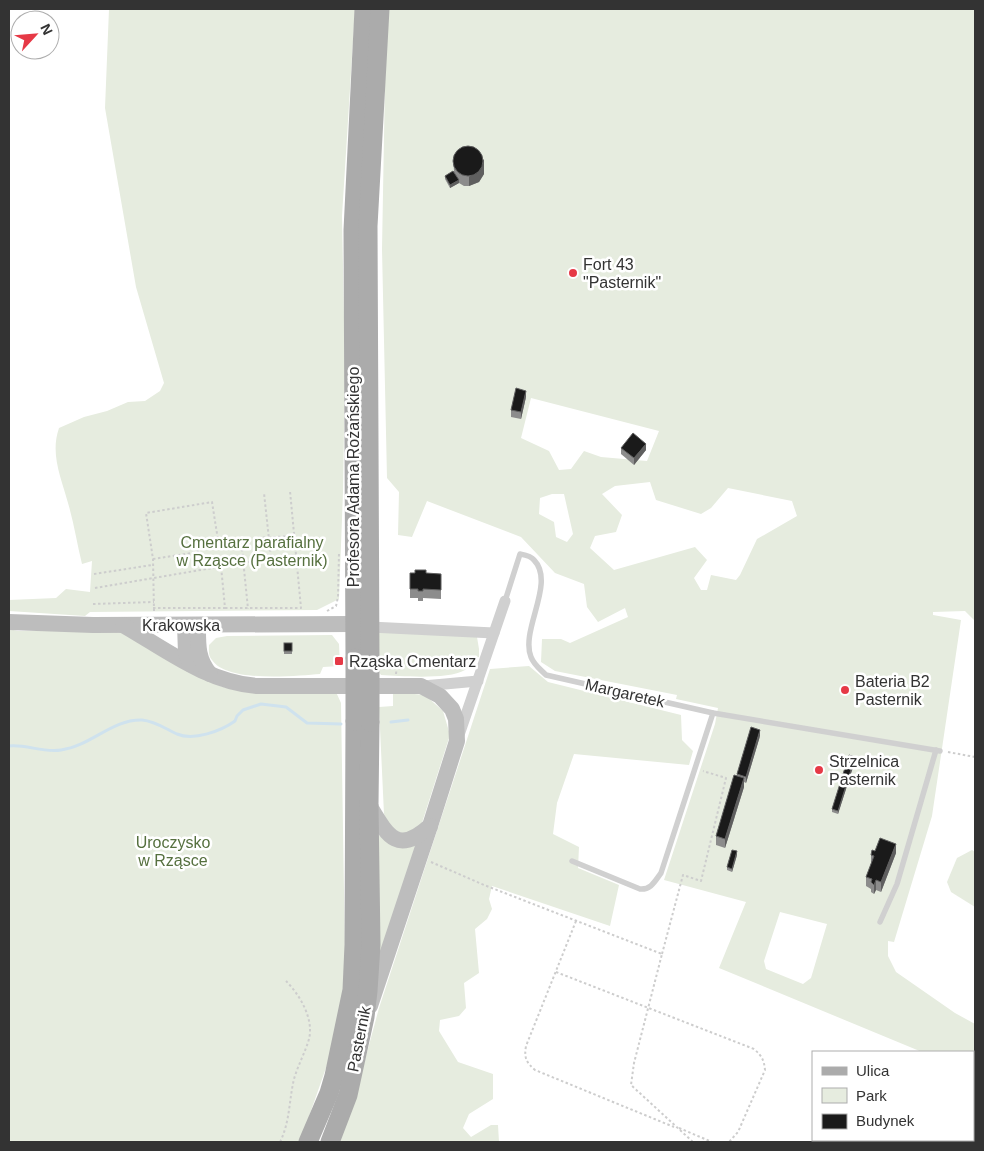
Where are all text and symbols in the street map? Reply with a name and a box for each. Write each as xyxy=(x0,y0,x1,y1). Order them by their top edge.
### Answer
north arrow xyxy=(10,10,60,60)
text: N xyxy=(37,21,56,37)
place label: Fort 43 "Pasternik" xyxy=(583,256,661,291)
marker: Fort 43 "Pasternik" xyxy=(567,267,579,279)
street label: Profesora Adama Rożańskiego xyxy=(345,367,362,587)
park label: Cmentarz parafialny w Rząsce (Pasternik) xyxy=(175,534,328,569)
street label: Krakowska xyxy=(142,617,220,634)
place label: Rząska Cmentarz xyxy=(349,653,476,670)
marker: Rząska Cmentarz xyxy=(333,655,345,667)
place label: Bateria B2 Pasternik xyxy=(855,673,930,708)
street label: Margaretek xyxy=(584,676,667,711)
marker: Bateria B2 Pasternik xyxy=(839,684,851,696)
place label: Strzelnica Pasternik xyxy=(829,753,899,788)
marker: Strzelnica Pasternik xyxy=(813,764,825,776)
park label: Uroczysko w Rząsce xyxy=(136,834,210,869)
street label: Pasternik xyxy=(344,1004,374,1073)
legend xyxy=(812,1051,974,1141)
text: Ulica xyxy=(856,1062,890,1079)
text: Park xyxy=(856,1087,887,1104)
text: Budynek xyxy=(856,1112,915,1129)

